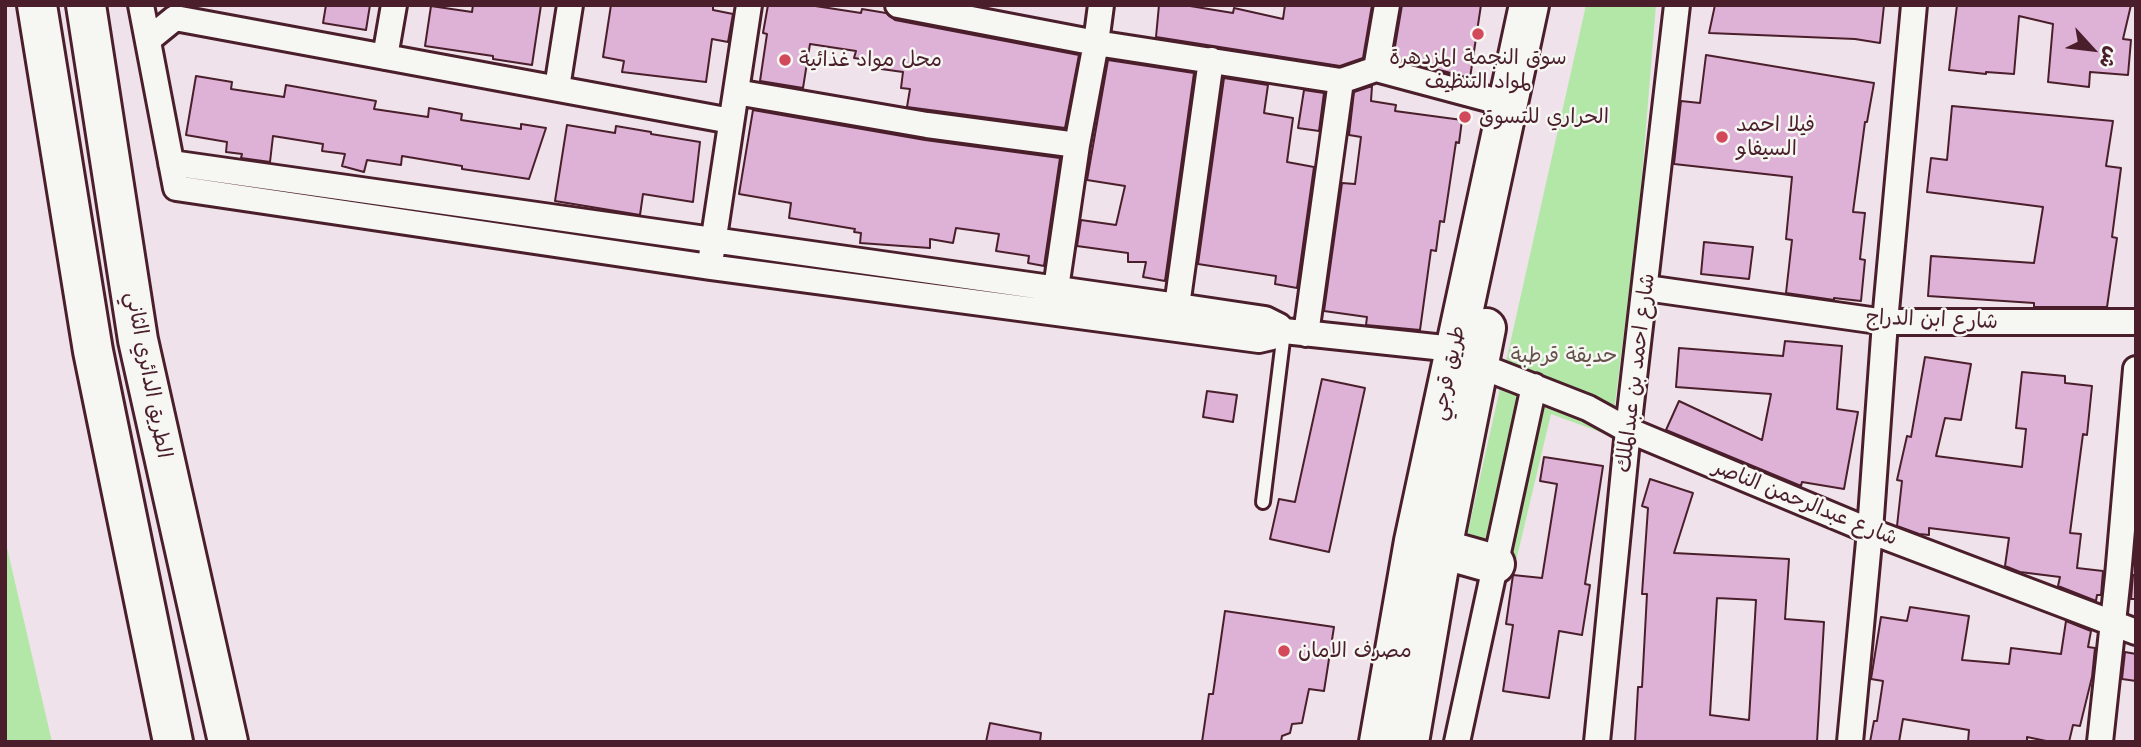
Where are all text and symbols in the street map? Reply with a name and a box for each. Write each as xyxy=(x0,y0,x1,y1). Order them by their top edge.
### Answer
north arrow xyxy=(2057,14,2127,84)
marker: سوق النجمة المزدهرة لمواد التنظيف xyxy=(1470,26,1486,42)
text: ش xyxy=(2093,43,2128,74)
place label: سوق النجمة المزدهرة لمواد التنظيف xyxy=(1389,45,1567,95)
place label: محل مواد غذائية xyxy=(799,47,942,73)
marker: محل مواد غذائية xyxy=(777,52,793,68)
place label: الحراري للتسوق xyxy=(1479,104,1609,130)
marker: الحراري للتسوق xyxy=(1457,109,1473,125)
place label: فيلا احمد السيفاو xyxy=(1736,112,1815,162)
marker: فيلا احمد السيفاو xyxy=(1714,129,1730,145)
street label: شارع احمد بن عبدالملك xyxy=(1611,272,1661,474)
street label: الطريق الدائري الثاني xyxy=(120,290,176,460)
street label: شارع ابن الدراج xyxy=(1866,305,1998,335)
street label: طريق قرجي xyxy=(1427,323,1471,423)
park label: حديقة قرطبة xyxy=(1511,343,1617,369)
street label: شارع عبدالرحمن الناصر xyxy=(1709,454,1901,552)
place label: مصرف الامان xyxy=(1298,638,1412,664)
marker: مصرف الامان xyxy=(1276,643,1292,659)

